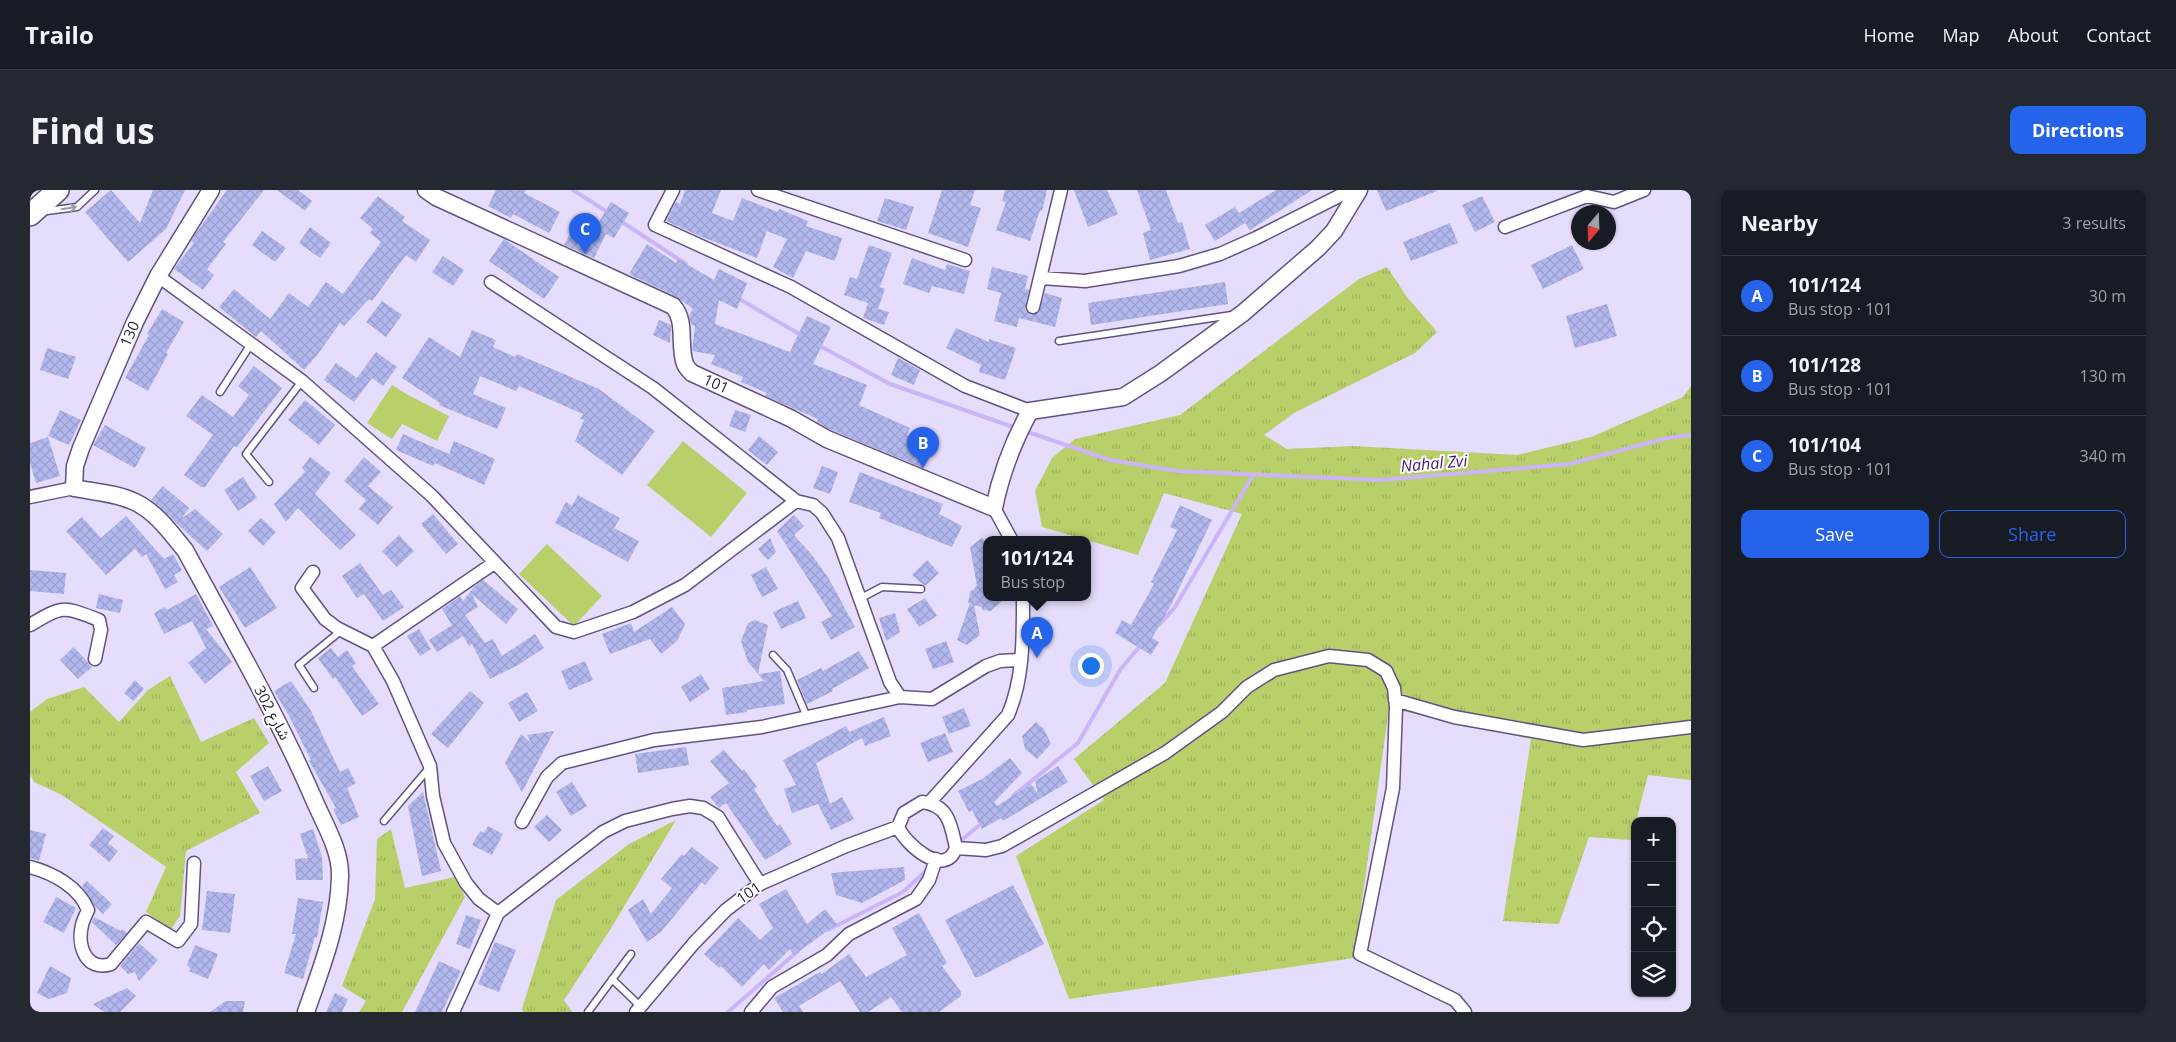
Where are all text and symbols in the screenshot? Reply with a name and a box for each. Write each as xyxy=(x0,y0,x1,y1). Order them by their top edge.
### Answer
text: Trailo xyxy=(25,18,94,51)
text: Home xyxy=(1864,23,1914,47)
text: Map xyxy=(1942,23,1980,47)
text: About xyxy=(2008,23,2058,47)
text: Contact xyxy=(2086,23,2151,47)
button: Directions xyxy=(2010,106,2146,154)
text: Find us xyxy=(30,107,155,154)
one-way arrow xyxy=(60,203,76,213)
north arrow xyxy=(1571,205,1616,250)
text: Nearby xyxy=(1741,209,1818,237)
text: 3 results xyxy=(2062,212,2126,234)
pin: C xyxy=(569,213,601,254)
text: 101/124 xyxy=(1788,272,1861,298)
text: A xyxy=(1751,285,1763,307)
text: 30 m xyxy=(2089,285,2126,307)
text: Bus stop · 101 xyxy=(1788,298,1893,320)
street label: 130 xyxy=(115,318,143,349)
text: 101/128 xyxy=(1788,352,1861,378)
text: B xyxy=(1752,365,1762,387)
text: 130 m xyxy=(2080,365,2126,387)
street label: 101 xyxy=(701,369,732,397)
text: Bus stop · 101 xyxy=(1788,378,1893,400)
pin: B xyxy=(907,427,939,468)
text: 101/104 xyxy=(1788,432,1861,458)
text: C xyxy=(1752,445,1762,467)
text: 340 m xyxy=(2080,445,2126,467)
water label: Nahal Zvi xyxy=(1400,449,1469,477)
text: Bus stop · 101 xyxy=(1788,458,1893,480)
button: Save xyxy=(1741,510,1929,558)
button: Share xyxy=(1939,510,2126,558)
popup xyxy=(983,536,1091,601)
text: 101/124 xyxy=(1000,545,1074,571)
text: Bus stop xyxy=(1000,571,1065,593)
pin: A xyxy=(1021,617,1053,658)
your location xyxy=(1078,653,1104,679)
street label: شارع 302 xyxy=(248,682,296,745)
map controls xyxy=(1631,817,1676,997)
button: + xyxy=(1631,817,1676,862)
button: − xyxy=(1631,862,1676,907)
street label: 101 xyxy=(732,877,765,908)
button: locate xyxy=(1631,907,1676,952)
button: layers xyxy=(1631,952,1676,997)

